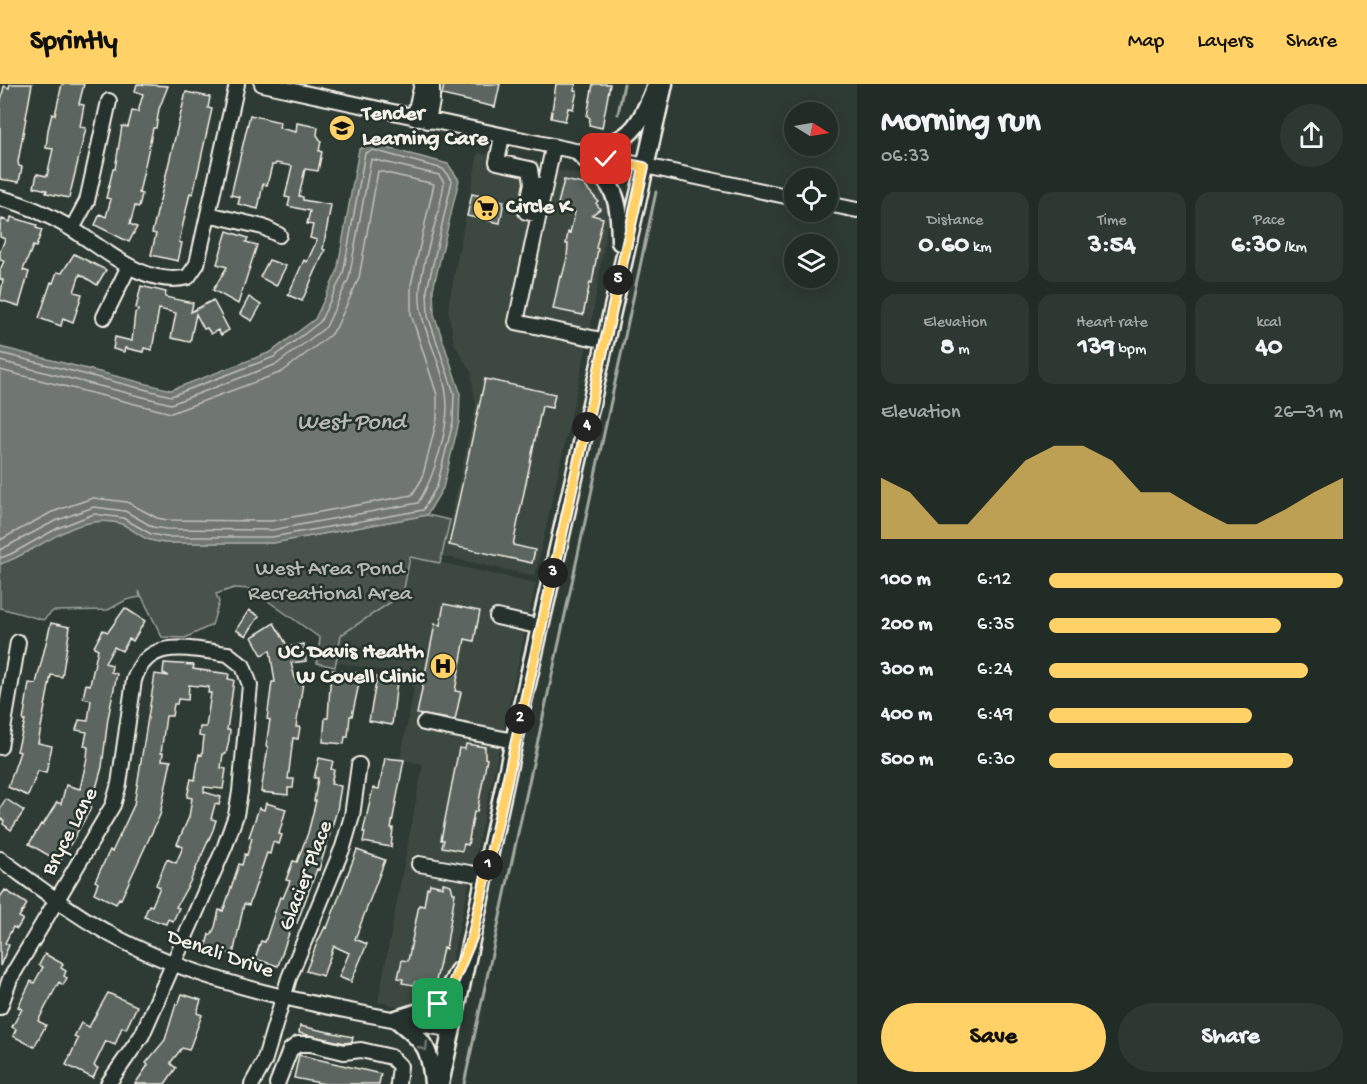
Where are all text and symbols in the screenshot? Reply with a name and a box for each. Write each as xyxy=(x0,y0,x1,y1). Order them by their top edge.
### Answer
text: Sprintly xyxy=(30,26,117,59)
text: Map xyxy=(1128,30,1164,55)
text: Layers xyxy=(1197,30,1253,55)
text: Share xyxy=(1286,30,1337,55)
place label: Tender Learning Care xyxy=(360,102,489,153)
north arrow xyxy=(784,102,838,156)
map controls xyxy=(784,102,838,288)
text: Morning run xyxy=(881,104,1041,142)
button: share xyxy=(1280,104,1343,167)
school or university icon: Tender Learning Care xyxy=(327,113,357,143)
pin xyxy=(580,133,631,184)
icon: check xyxy=(589,142,622,175)
text: 06:33 xyxy=(881,146,930,169)
button: locate xyxy=(784,168,838,222)
supermarket icon: Circle K xyxy=(471,193,501,223)
place label: Circle K xyxy=(505,195,574,221)
text: Distance xyxy=(927,212,983,231)
text: Time xyxy=(1097,212,1127,231)
text: Pace xyxy=(1253,212,1285,231)
text: 0.60 xyxy=(918,231,969,262)
text: 3:54 xyxy=(1088,231,1136,262)
text: 6:30 xyxy=(1231,231,1281,262)
button: layers xyxy=(784,234,838,288)
text: km xyxy=(969,239,992,258)
text: /km xyxy=(1281,239,1307,258)
pin: 5 xyxy=(603,265,633,295)
text: 5 xyxy=(614,270,622,289)
text: Elevation xyxy=(923,314,987,333)
text: Heart rate xyxy=(1076,314,1148,333)
text: kcal xyxy=(1257,314,1281,333)
text: 8 xyxy=(940,333,955,364)
text: 139 xyxy=(1078,333,1115,364)
text: 40 xyxy=(1255,333,1283,364)
text: m xyxy=(955,341,970,360)
text: bpm xyxy=(1115,341,1146,360)
text: Elevation xyxy=(881,402,961,425)
text: 26–31 m xyxy=(1273,402,1343,425)
water label: West Pond xyxy=(297,409,408,438)
pin: 4 xyxy=(572,412,602,442)
text: 4 xyxy=(583,417,591,436)
park label: West Area Pond Recreational Area xyxy=(248,557,413,608)
pin: 3 xyxy=(538,558,568,588)
text: 3 xyxy=(549,563,557,582)
text: 100 m xyxy=(881,569,931,592)
text: 6:12 xyxy=(977,569,1011,592)
text: 200 m xyxy=(881,614,932,637)
text: 6:35 xyxy=(977,614,1014,637)
place label: UC Davis Health W Covell Clinic xyxy=(278,640,426,691)
hospital icon: UC Davis Health W Covell Clinic xyxy=(428,651,458,681)
text: 300 m xyxy=(881,659,933,682)
text: 6:24 xyxy=(977,659,1013,682)
pin: 2 xyxy=(505,704,535,734)
text: 400 m xyxy=(881,704,932,727)
text: 6:49 xyxy=(977,704,1013,727)
text: 2 xyxy=(516,709,524,728)
text: 500 m xyxy=(881,749,933,772)
text: 6:30 xyxy=(977,749,1015,772)
street label: Bryce Lane xyxy=(37,783,105,881)
street label: Glacier Place xyxy=(274,817,340,935)
pin: 1 xyxy=(473,850,503,880)
text: 1 xyxy=(485,855,491,874)
street label: Denali Drive xyxy=(161,924,277,986)
pin xyxy=(412,978,463,1029)
icon: arrive xyxy=(421,987,454,1020)
button: Save xyxy=(881,1003,1106,1072)
button: Share xyxy=(1118,1003,1343,1072)
one-way arrow xyxy=(416,1040,427,1051)

